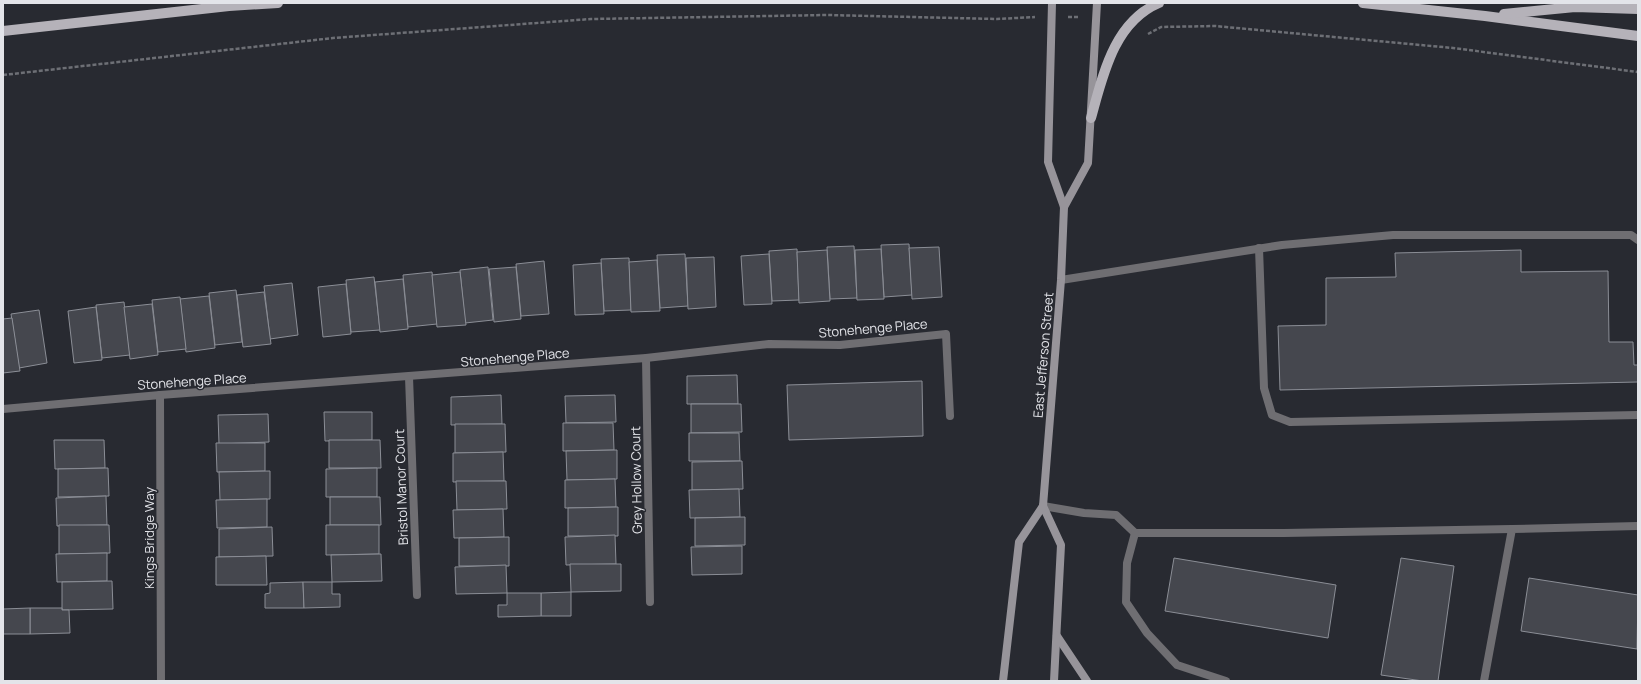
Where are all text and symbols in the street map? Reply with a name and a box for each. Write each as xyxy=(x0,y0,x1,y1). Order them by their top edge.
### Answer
street label: East Jefferson Street xyxy=(1029,291,1057,419)
street label: Stonehenge Place xyxy=(818,314,929,342)
street label: Stonehenge Place xyxy=(460,343,571,371)
street label: Stonehenge Place xyxy=(137,368,248,394)
street label: Grey Hollow Court xyxy=(626,426,646,534)
street label: Bristol Manor Court xyxy=(390,429,412,545)
street label: Kings Bridge Way xyxy=(140,487,158,589)

